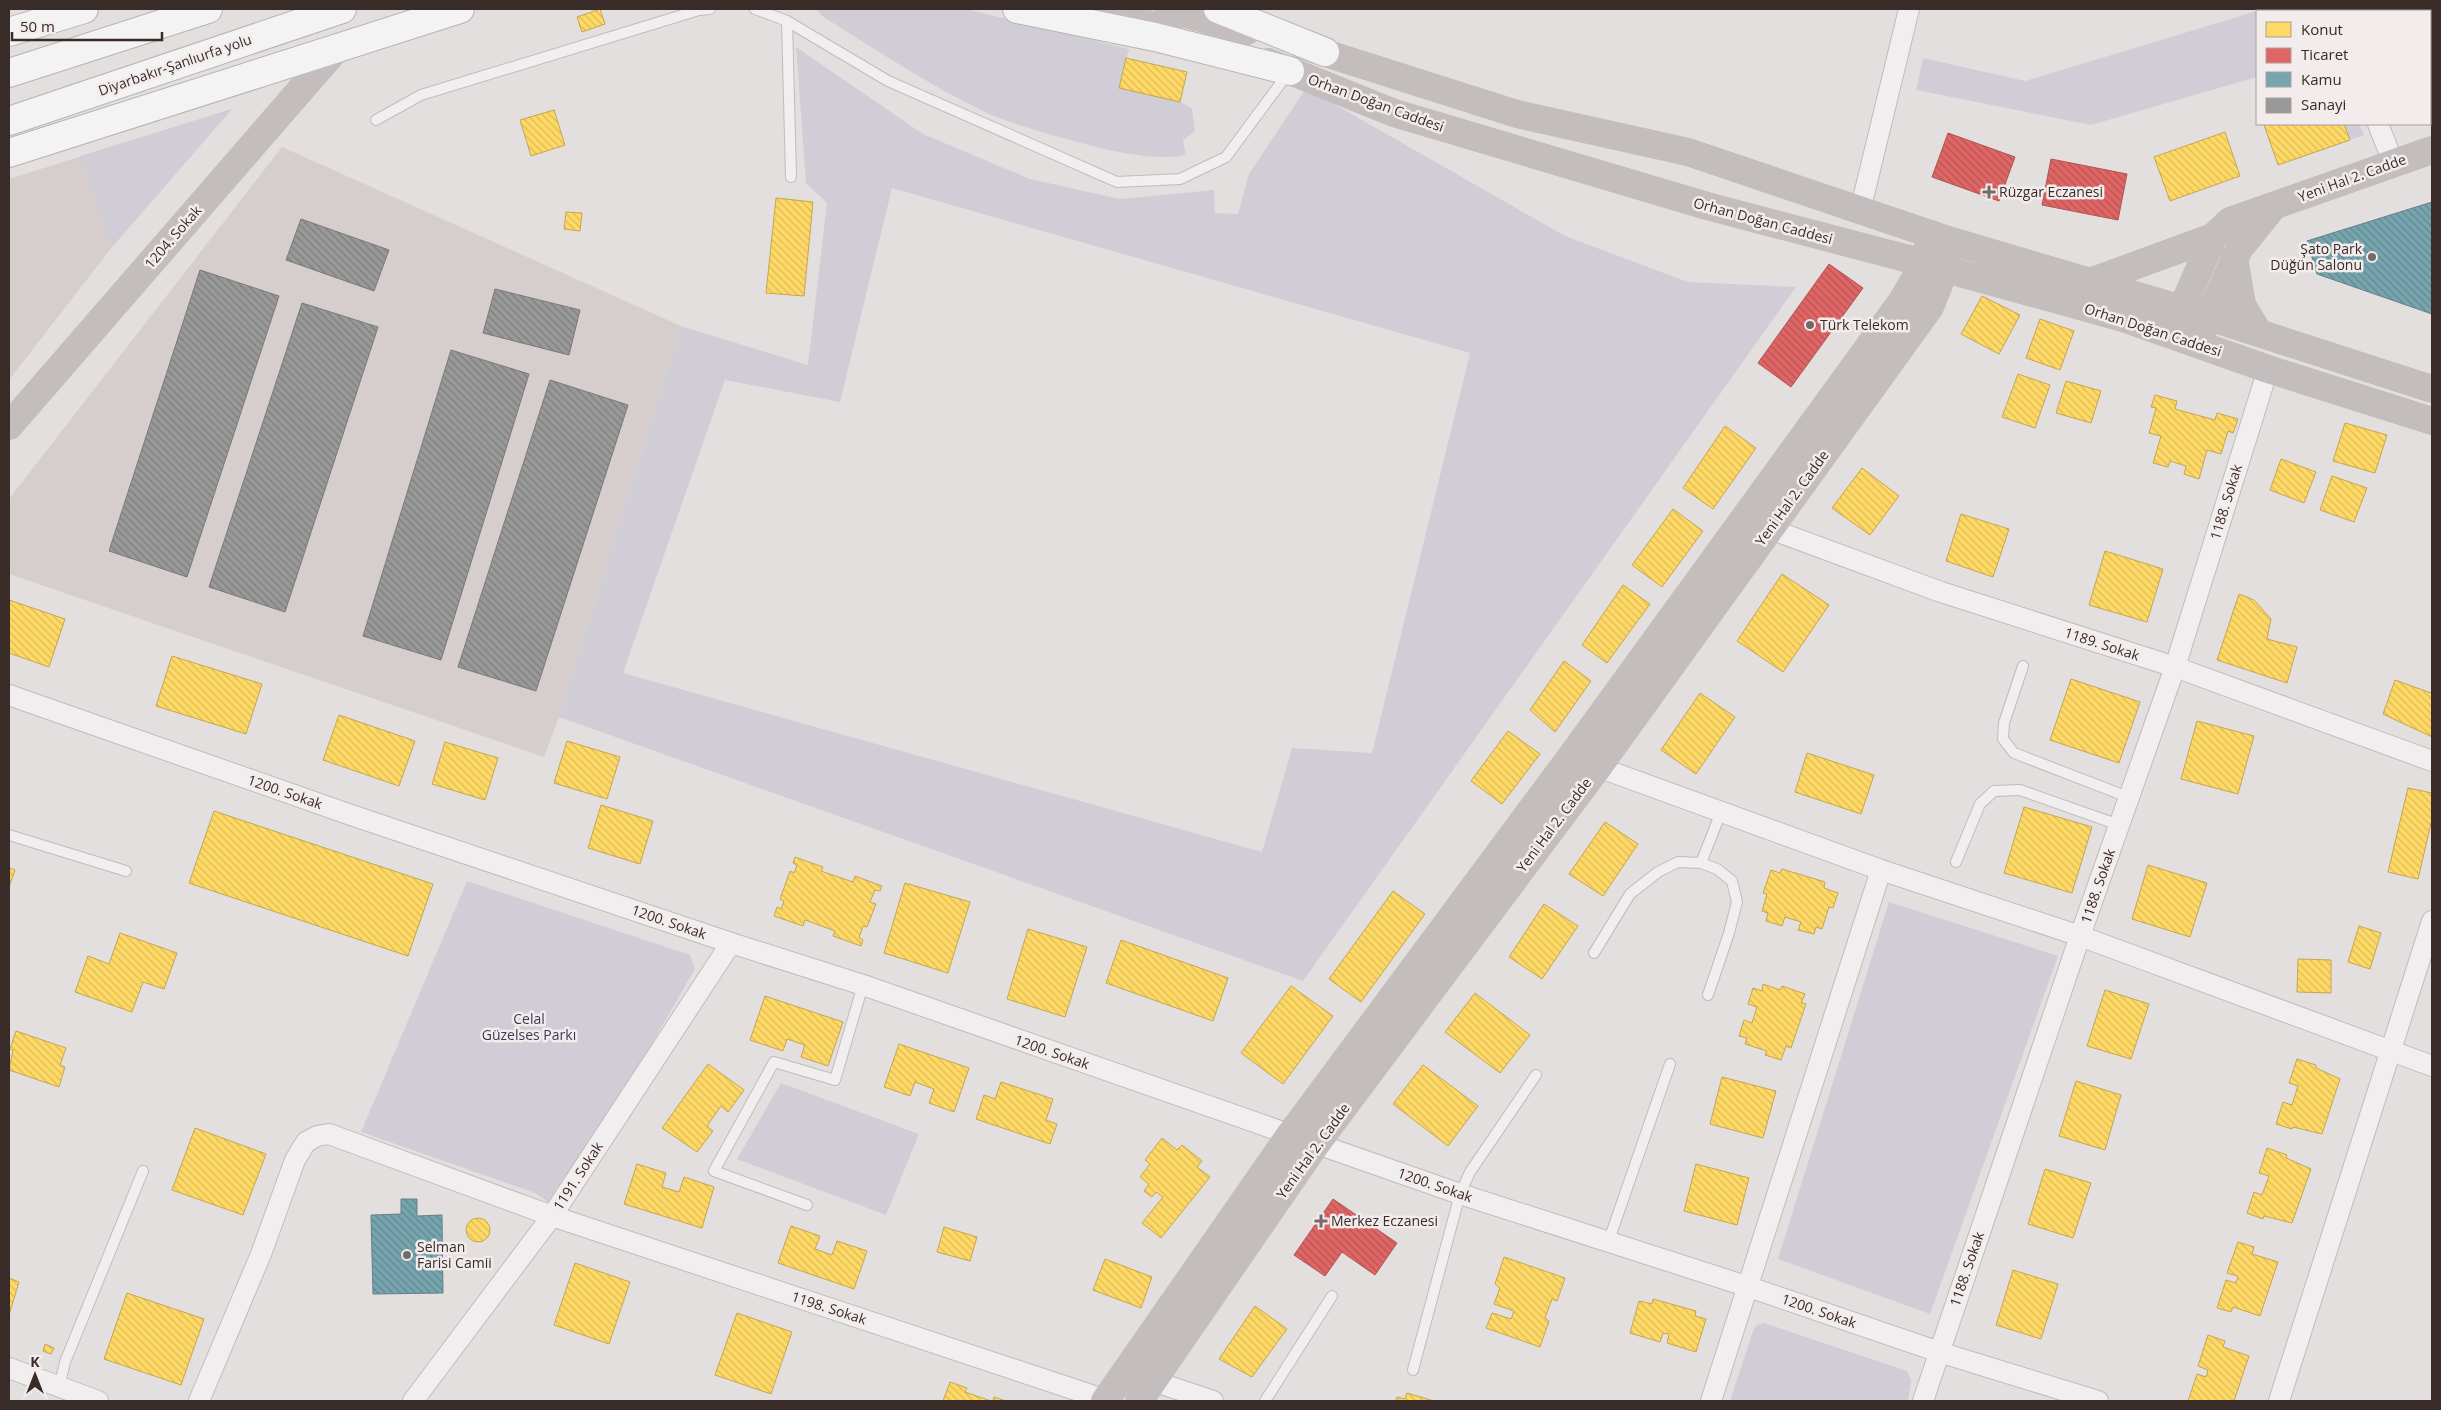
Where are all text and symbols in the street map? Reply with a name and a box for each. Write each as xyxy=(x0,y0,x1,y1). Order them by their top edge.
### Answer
scale bar xyxy=(12,10,162,42)
legend xyxy=(2256,10,2431,125)
text: 50 m xyxy=(20,16,55,36)
text: Konut xyxy=(2301,19,2343,39)
street label: Diyarbakır-Şanlıurfa yolu xyxy=(96,29,254,100)
text: Ticaret xyxy=(2301,44,2348,64)
street label: Orhan Doğan Caddesi xyxy=(1306,69,1447,136)
text: Kamu xyxy=(2301,69,2342,89)
text: Sanayi xyxy=(2301,94,2346,114)
street label: Yeni Hal 2. Cadde xyxy=(2295,149,2409,206)
place label: Rüzgar Eczanesi xyxy=(1999,182,2103,201)
marker: Rüzgar Eczanesi xyxy=(1983,186,1995,198)
street label: Orhan Doğan Caddesi xyxy=(1692,193,1835,248)
street label: 1204. Sokak xyxy=(140,201,206,272)
place label: Şato Park Düğün Salonu xyxy=(2270,239,2363,274)
marker: Şato Park Düğün Salonu xyxy=(2366,251,2378,263)
street label: Orhan Doğan Caddesi xyxy=(2082,298,2224,361)
place label: Türk Telekom xyxy=(1820,315,1909,334)
marker: Türk Telekom xyxy=(1804,319,1816,331)
street label: Yeni Hal 2. Cadde xyxy=(1751,446,1833,549)
street label: 1188. Sokak xyxy=(2205,461,2246,542)
street label: 1189. Sokak xyxy=(2062,622,2143,665)
street label: 1200. Sokak xyxy=(245,770,326,813)
street label: Yeni Hal 2. Cadde xyxy=(1512,774,1595,876)
street label: 1188. Sokak xyxy=(2076,845,2119,926)
street label: 1200. Sokak xyxy=(629,900,710,943)
park label: Celal Güzelses Parkı xyxy=(482,1009,576,1044)
street label: 1200. Sokak xyxy=(1012,1030,1093,1073)
street label: Yeni Hal 2. Cadde xyxy=(1272,1099,1354,1202)
street label: 1191. Sokak xyxy=(548,1137,607,1214)
street label: 1200. Sokak xyxy=(1395,1163,1476,1206)
place label: Merkez Eczanesi xyxy=(1331,1211,1438,1230)
marker: Merkez Eczanesi xyxy=(1315,1215,1327,1227)
street label: 1188. Sokak xyxy=(1945,1228,1988,1309)
place label: Selman Farisi Camii xyxy=(417,1237,492,1272)
marker: Selman Farisi Camii xyxy=(401,1249,413,1261)
street label: 1198. Sokak xyxy=(789,1286,870,1329)
street label: 1200. Sokak xyxy=(1779,1289,1860,1332)
north arrow xyxy=(10,1350,60,1400)
text: K xyxy=(30,1352,40,1371)

